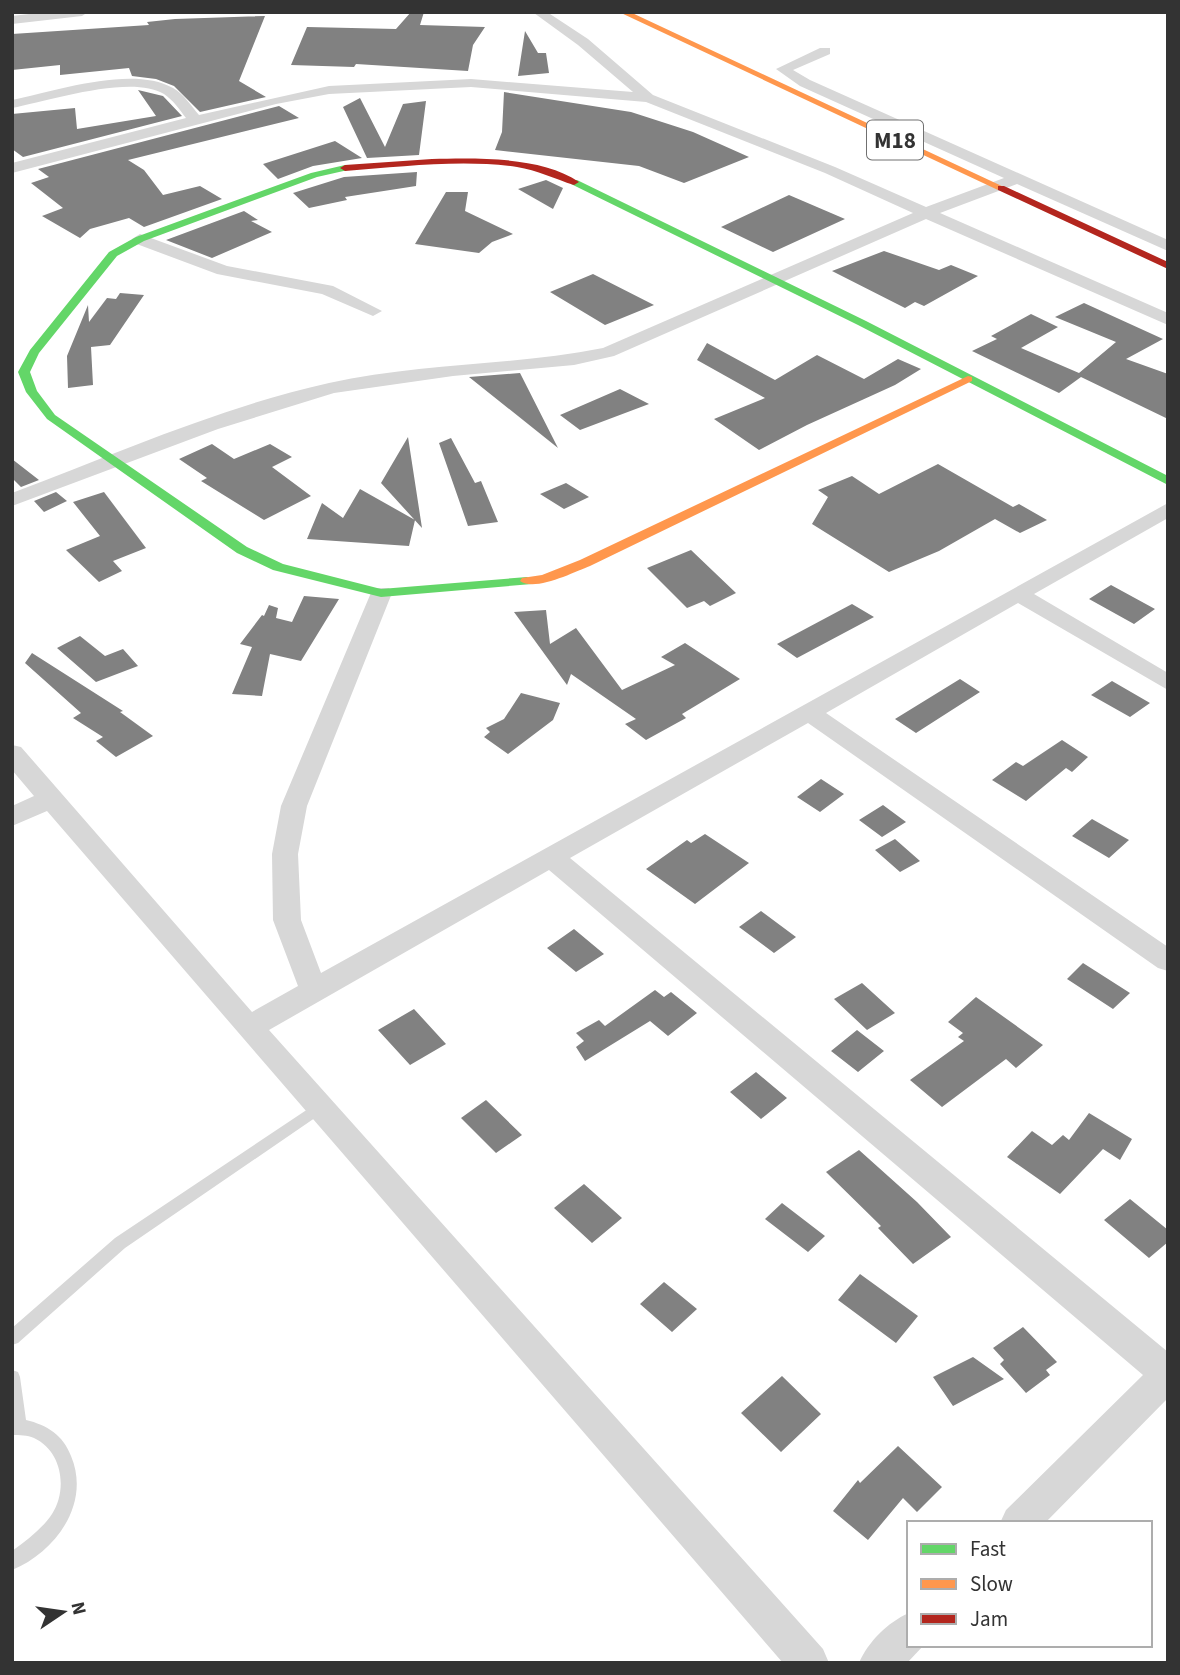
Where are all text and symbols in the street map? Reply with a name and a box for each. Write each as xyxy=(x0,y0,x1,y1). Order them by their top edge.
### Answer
road number: M18 xyxy=(867,120,923,160)
legend xyxy=(907,1521,1152,1647)
text: Fast xyxy=(970,1534,1006,1564)
text: Slow xyxy=(970,1569,1013,1599)
north arrow xyxy=(28,1577,98,1647)
text: N xyxy=(64,1599,93,1618)
text: Jam xyxy=(970,1604,1008,1634)

